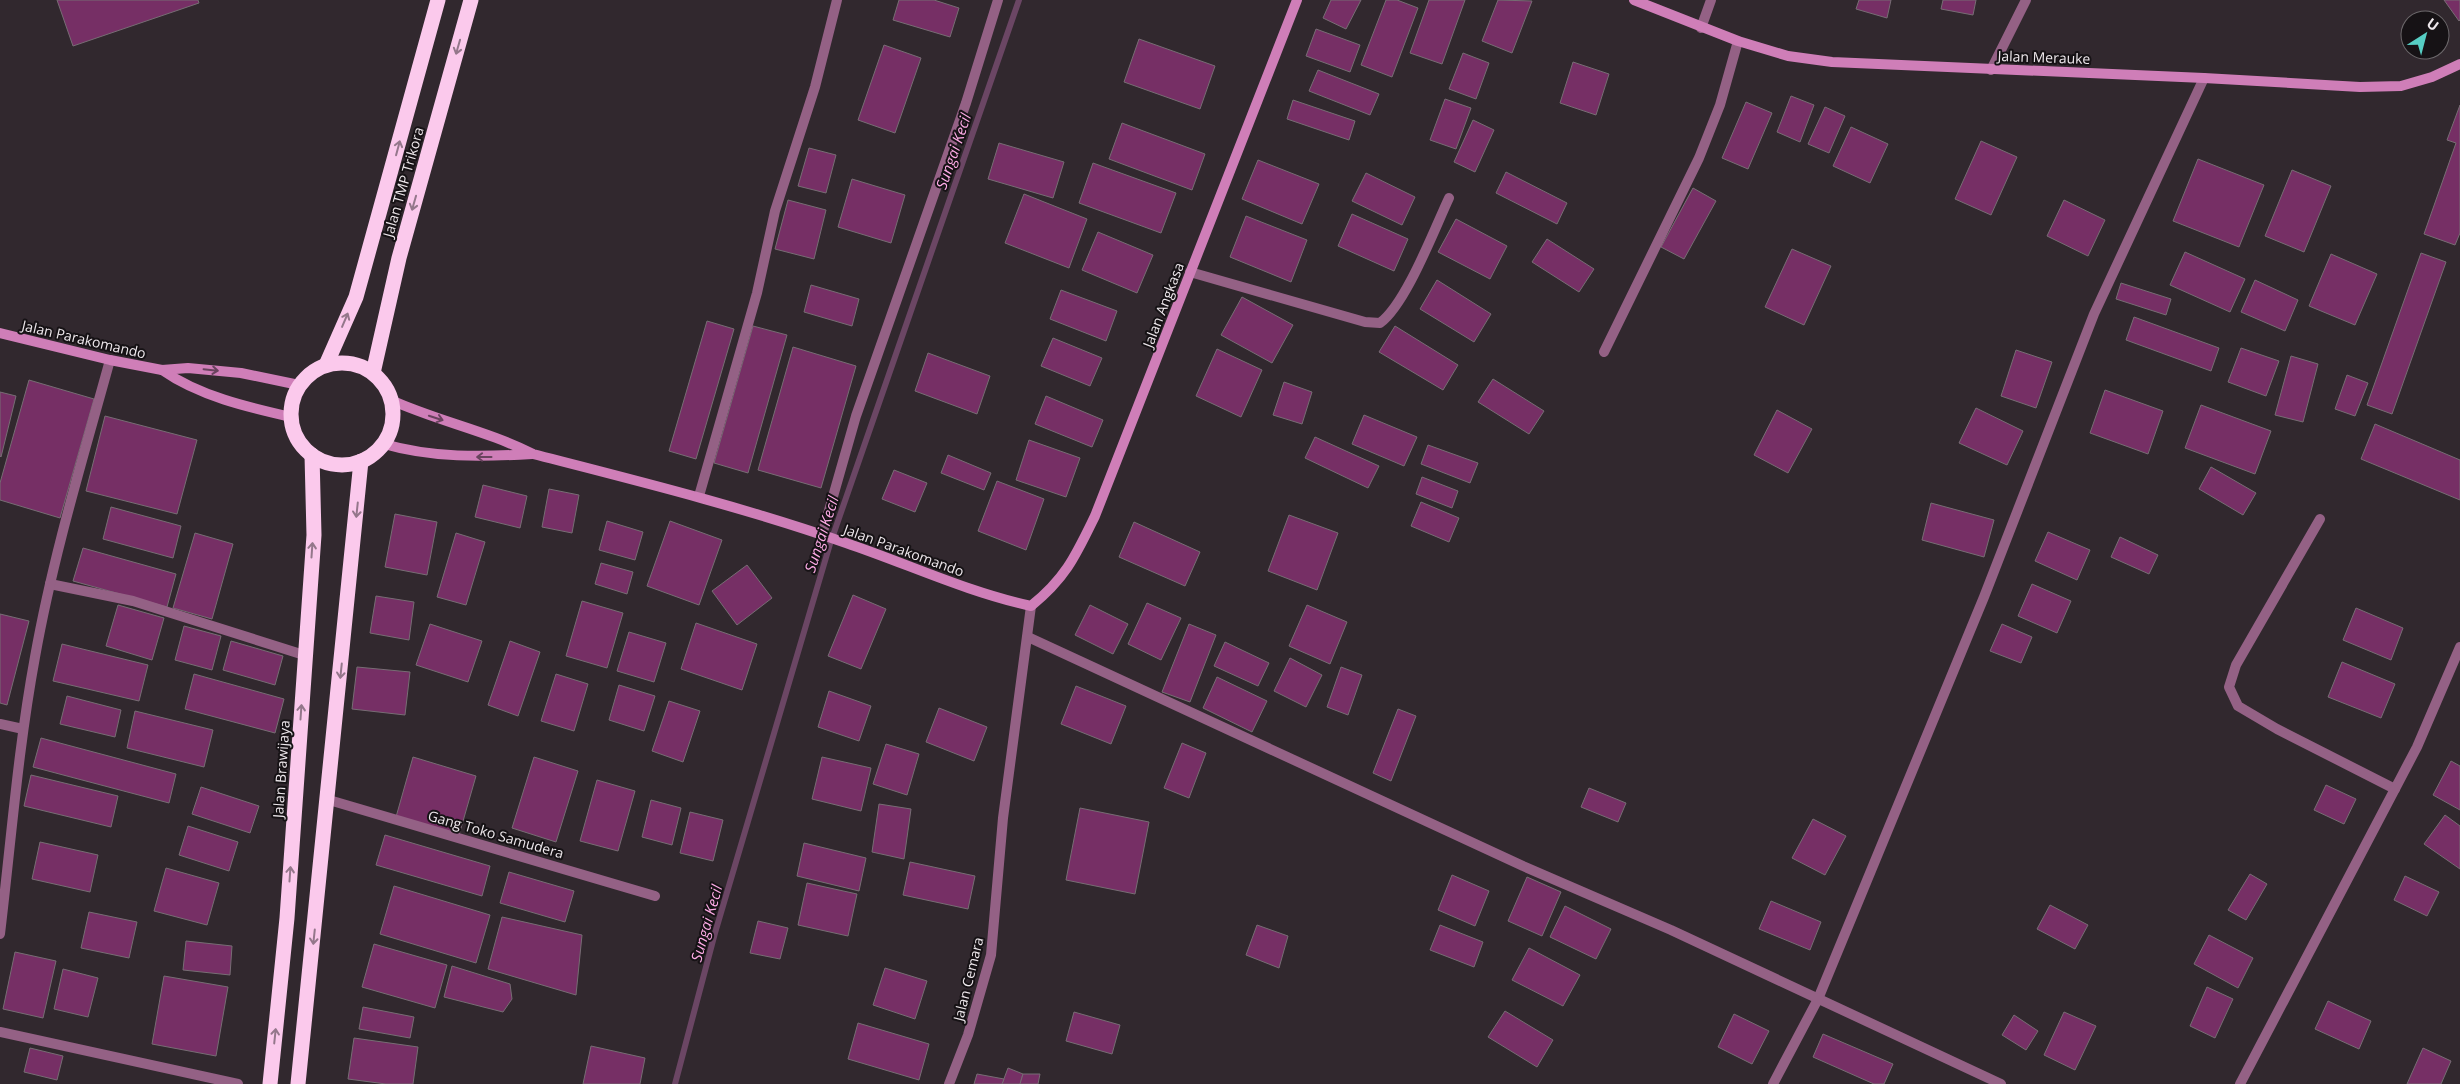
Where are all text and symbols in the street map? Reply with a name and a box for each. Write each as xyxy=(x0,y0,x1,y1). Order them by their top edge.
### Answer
north arrow xyxy=(2400,10,2450,60)
text: U xyxy=(2423,13,2443,35)
one-way arrow xyxy=(453,39,462,55)
street label: Jalan Merauke xyxy=(1995,46,2091,68)
water label: Sungai Kecil xyxy=(931,109,976,192)
street label: Jalan TMP Trikora xyxy=(378,125,428,241)
one-way arrow xyxy=(393,141,403,157)
one-way arrow xyxy=(409,195,418,211)
street label: Jalan Angkasa xyxy=(1137,260,1188,352)
one-way arrow xyxy=(341,313,351,328)
street label: Jalan Parakomando xyxy=(18,315,148,363)
one-way arrow xyxy=(202,366,218,375)
one-way arrow xyxy=(428,414,443,423)
one-way arrow xyxy=(476,452,492,462)
water label: Sungai Kecil xyxy=(799,492,843,575)
one-way arrow xyxy=(352,501,361,517)
street label: Jalan Parakomando xyxy=(839,519,967,581)
one-way arrow xyxy=(308,542,317,558)
one-way arrow xyxy=(336,663,346,679)
one-way arrow xyxy=(296,704,305,720)
street label: Jalan Brawijaya xyxy=(268,719,294,821)
street label: Gang Toko Samudera xyxy=(426,806,566,862)
one-way arrow xyxy=(285,866,295,882)
water label: Sungai Kecil xyxy=(685,881,727,964)
one-way arrow xyxy=(309,929,319,945)
street label: Jalan Cemara xyxy=(948,935,988,1025)
one-way arrow xyxy=(270,1028,280,1044)

